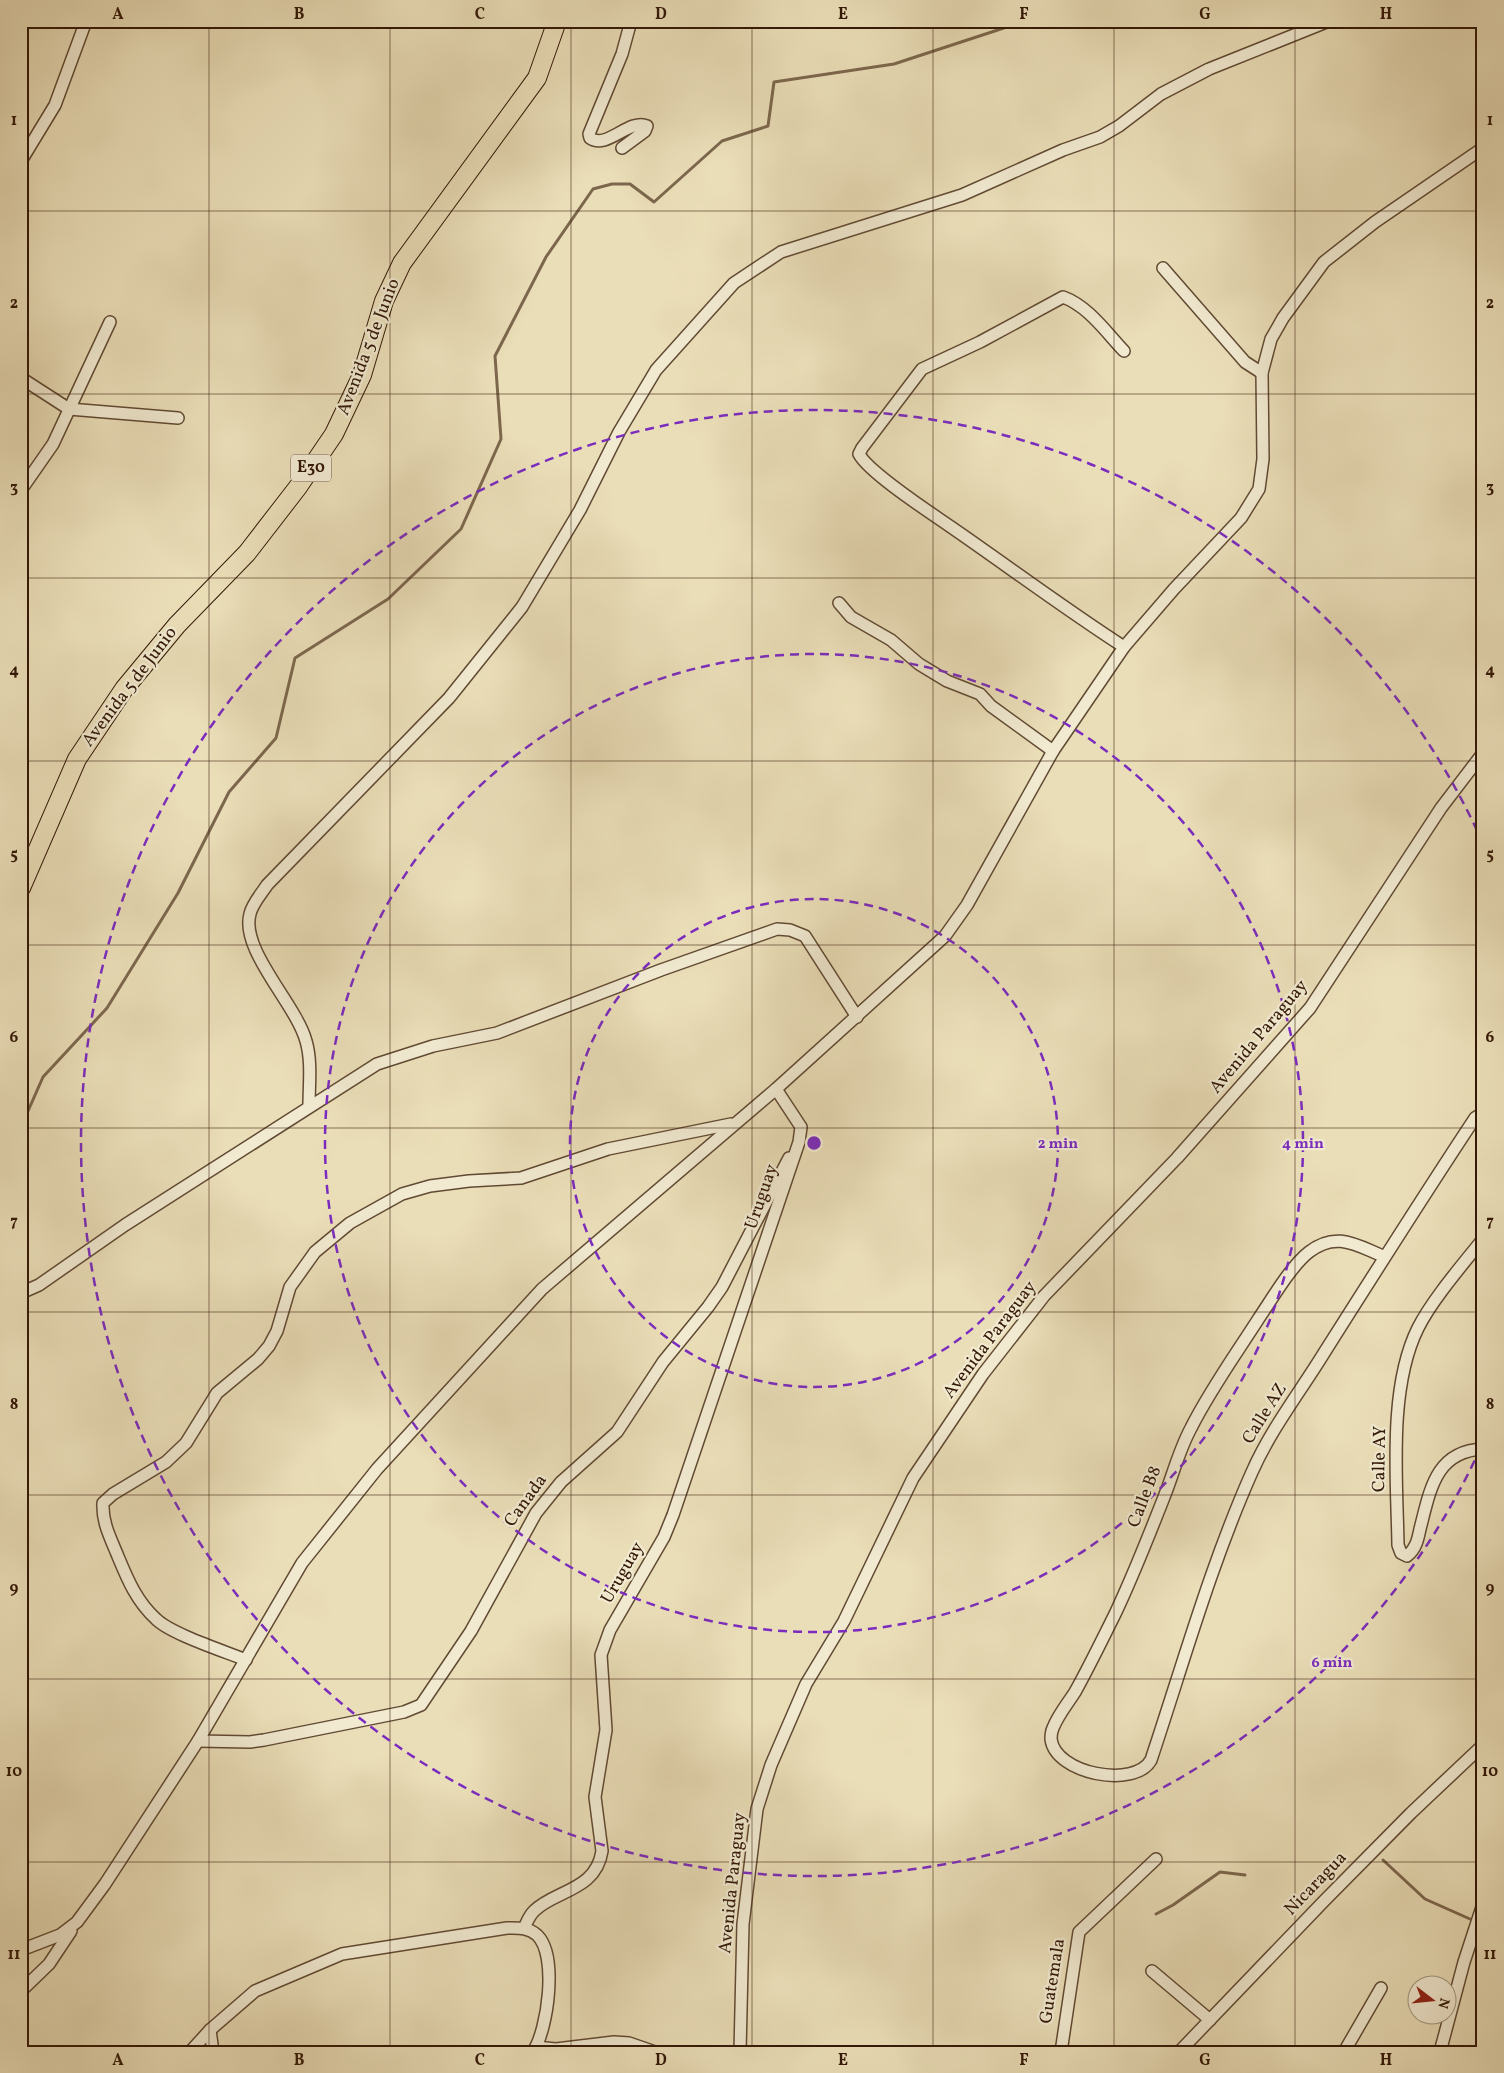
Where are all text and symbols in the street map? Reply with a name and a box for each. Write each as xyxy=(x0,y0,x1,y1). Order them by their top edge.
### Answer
text: A xyxy=(112,4,124,26)
text: B xyxy=(294,4,305,26)
text: C xyxy=(475,4,485,26)
text: D xyxy=(655,4,667,26)
text: E xyxy=(838,4,848,26)
text: F xyxy=(1019,4,1029,26)
text: G xyxy=(1199,4,1211,26)
text: H xyxy=(1380,4,1392,26)
text: 1 xyxy=(11,110,17,132)
text: 1 xyxy=(1487,110,1493,132)
street label: Avenida 5 de Junio xyxy=(331,275,407,419)
text: 2 xyxy=(10,293,18,315)
text: 2 xyxy=(1486,293,1494,315)
road number: E30 xyxy=(291,454,331,482)
text: 3 xyxy=(10,477,18,499)
text: 3 xyxy=(1486,477,1494,499)
street label: Avenida 5 de Junio xyxy=(76,622,184,752)
text: 4 xyxy=(9,660,19,682)
text: 4 xyxy=(1485,660,1495,682)
text: 5 xyxy=(10,844,18,866)
text: 5 xyxy=(1486,844,1494,866)
street label: Avenida Paraguay xyxy=(1204,974,1314,1099)
text: 6 xyxy=(10,1027,19,1049)
text: 6 xyxy=(1486,1027,1495,1049)
centre of rings xyxy=(805,1134,823,1152)
text: 2 min xyxy=(1038,1134,1078,1155)
text: 4 min xyxy=(1282,1134,1324,1155)
street label: Uruguay xyxy=(739,1161,785,1233)
text: 7 xyxy=(10,1211,18,1233)
text: 7 xyxy=(1486,1211,1494,1233)
street label: Avenida Paraguay xyxy=(937,1276,1043,1404)
street label: Calle AZ xyxy=(1236,1379,1294,1449)
text: 8 xyxy=(10,1394,18,1416)
text: 8 xyxy=(1486,1394,1494,1416)
street label: Calle AY xyxy=(1367,1426,1393,1492)
street label: Calle B8 xyxy=(1122,1463,1168,1531)
street label: Canada xyxy=(498,1470,554,1532)
street label: Uruguay xyxy=(595,1537,651,1608)
text: 9 xyxy=(10,1578,19,1600)
text: 9 xyxy=(1486,1578,1495,1600)
text: 6 min xyxy=(1312,1653,1353,1674)
text: 10 xyxy=(6,1761,22,1783)
text: 10 xyxy=(1482,1761,1498,1783)
street label: Avenida Paraguay xyxy=(713,1811,753,1955)
street label: Nicaragua xyxy=(1279,1846,1353,1922)
street label: Guatemala xyxy=(1034,1937,1072,2025)
text: 11 xyxy=(8,1944,20,1966)
text: 11 xyxy=(1484,1944,1496,1966)
north arrow xyxy=(1406,1976,1456,2026)
text: N xyxy=(1433,1996,1454,2011)
text: A xyxy=(112,2050,124,2072)
text: B xyxy=(294,2050,305,2072)
text: C xyxy=(475,2050,485,2072)
text: D xyxy=(655,2050,667,2072)
text: E xyxy=(838,2050,848,2072)
text: F xyxy=(1019,2050,1029,2072)
text: G xyxy=(1199,2050,1211,2072)
text: H xyxy=(1380,2050,1392,2072)

